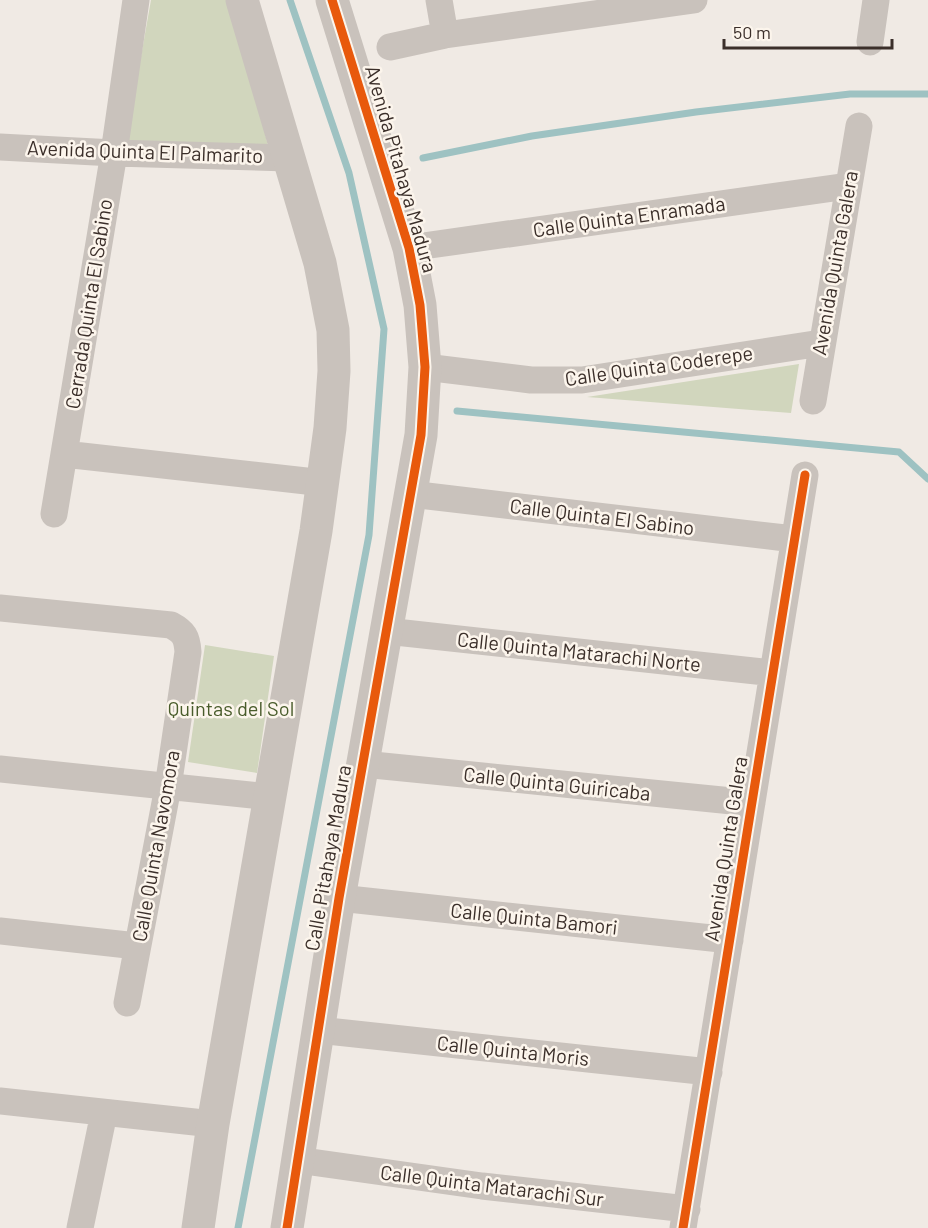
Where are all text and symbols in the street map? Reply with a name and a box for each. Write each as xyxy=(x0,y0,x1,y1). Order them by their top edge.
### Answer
scale bar xyxy=(724,12,892,50)
text: 50 m xyxy=(733,21,771,43)
street label: Avenida Pitahaya Madura xyxy=(361,62,443,275)
street label: Avenida Quinta El Palmarito xyxy=(27,135,264,167)
street label: Avenida Quinta Galera xyxy=(806,169,862,357)
street label: Calle Quinta Enramada xyxy=(531,191,727,241)
street label: Cerrada Quinta El Sabino xyxy=(60,197,116,411)
street label: Calle Quinta Coderepe xyxy=(563,340,754,390)
street label: Calle Quinta El Sabino xyxy=(508,493,696,539)
street label: Calle Quinta Matarachi Norte xyxy=(456,626,702,676)
park label: Quintas del Sol xyxy=(168,696,294,720)
street label: Calle Quinta Navomora xyxy=(126,748,184,944)
street label: Avenida Quinta Galera xyxy=(699,755,751,943)
street label: Calle Quinta Guiricaba xyxy=(462,761,652,805)
street label: Calle Pitahaya Madura xyxy=(299,763,355,953)
street label: Calle Quinta Bamori xyxy=(449,897,619,939)
street label: Calle Quinta Moris xyxy=(436,1030,590,1070)
street label: Calle Quinta Matarachi Sur xyxy=(379,1159,605,1211)

